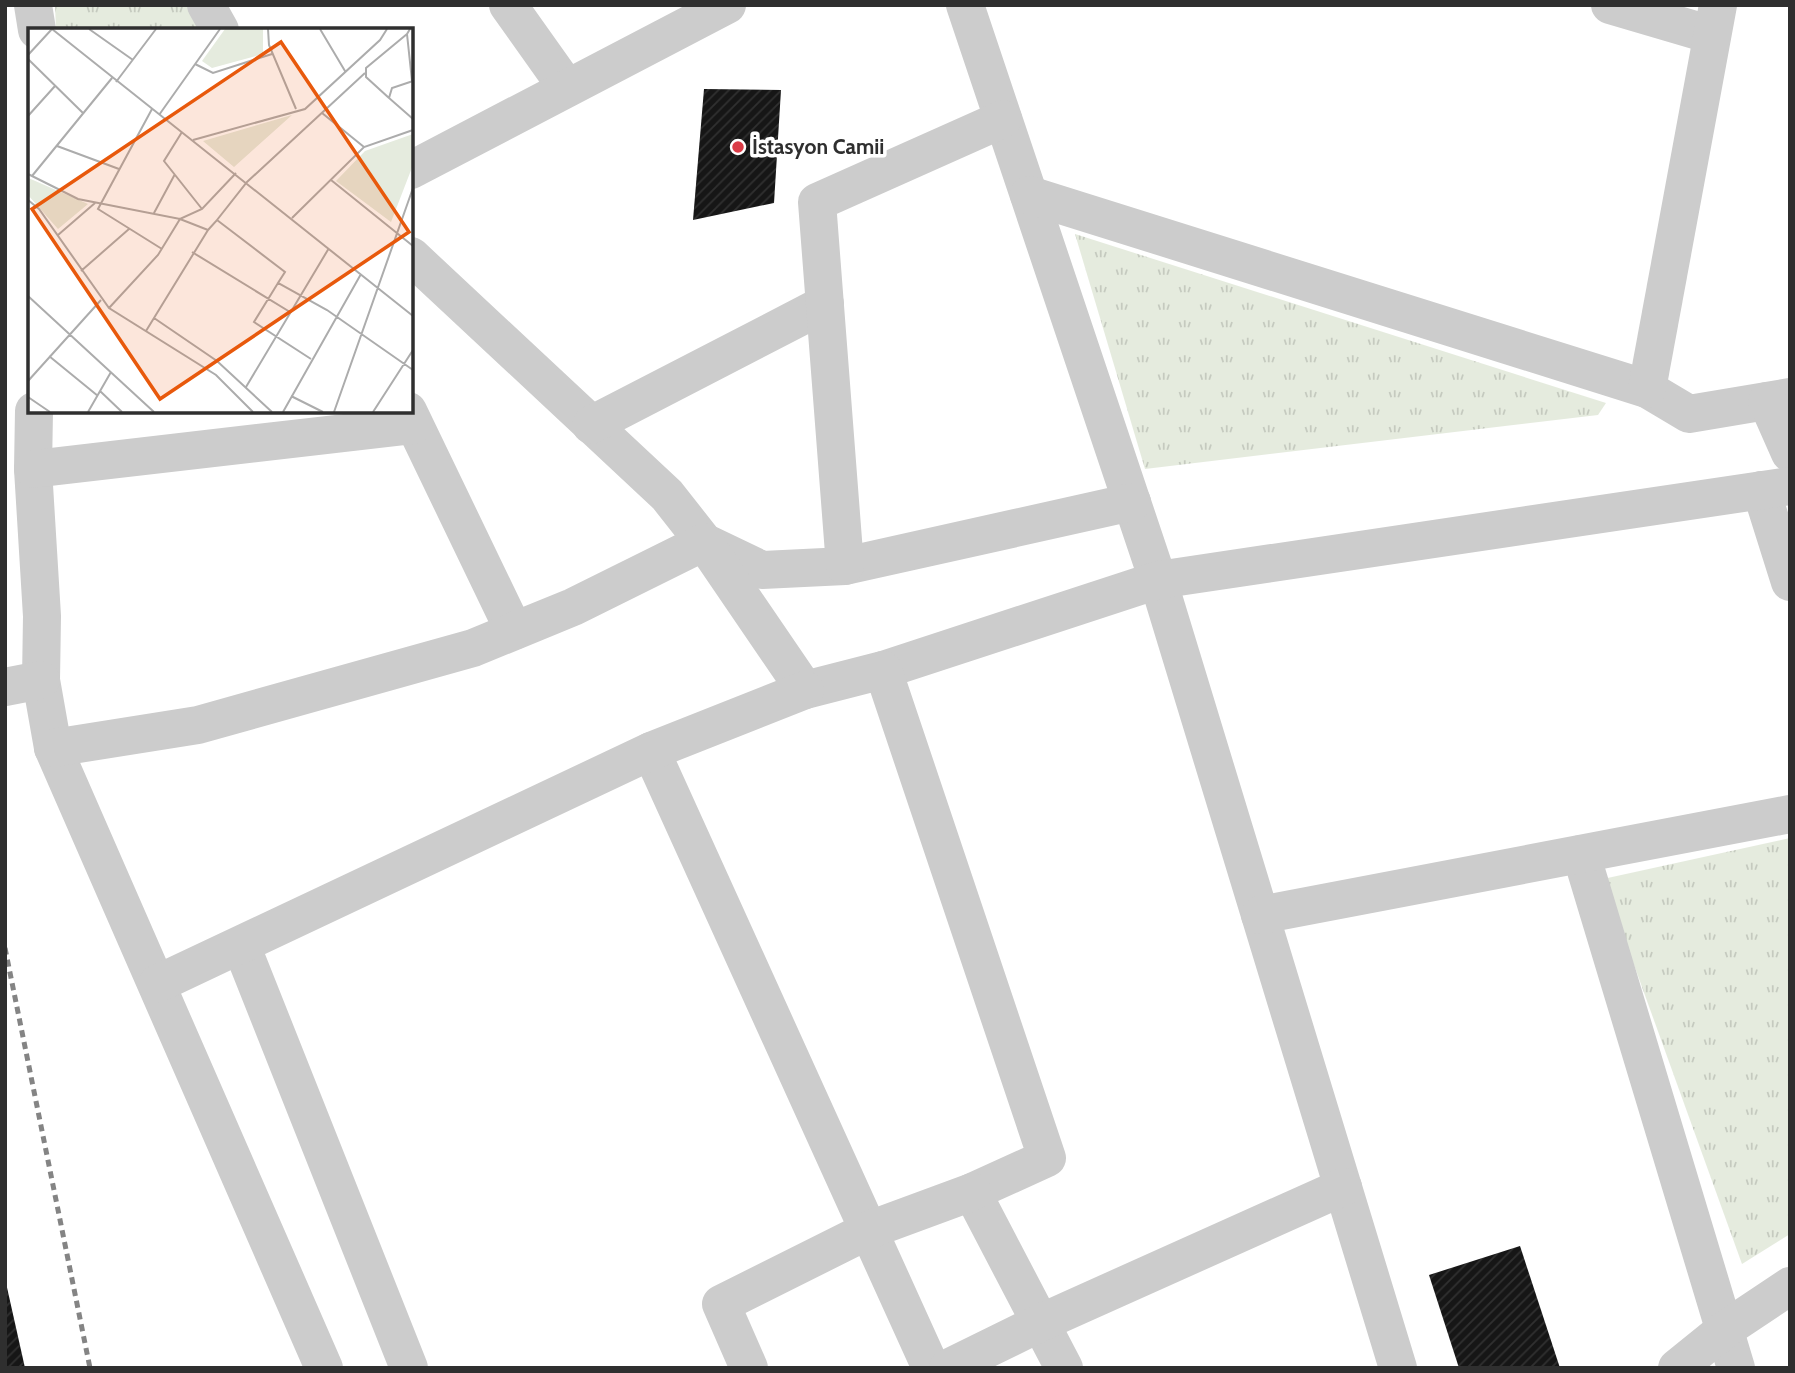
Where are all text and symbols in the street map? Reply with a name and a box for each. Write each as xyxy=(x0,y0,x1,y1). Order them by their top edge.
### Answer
inset map xyxy=(28,28,413,413)
place label: İstasyon Camii xyxy=(752,134,884,159)
marker: İstasyon Camii xyxy=(730,139,746,155)

